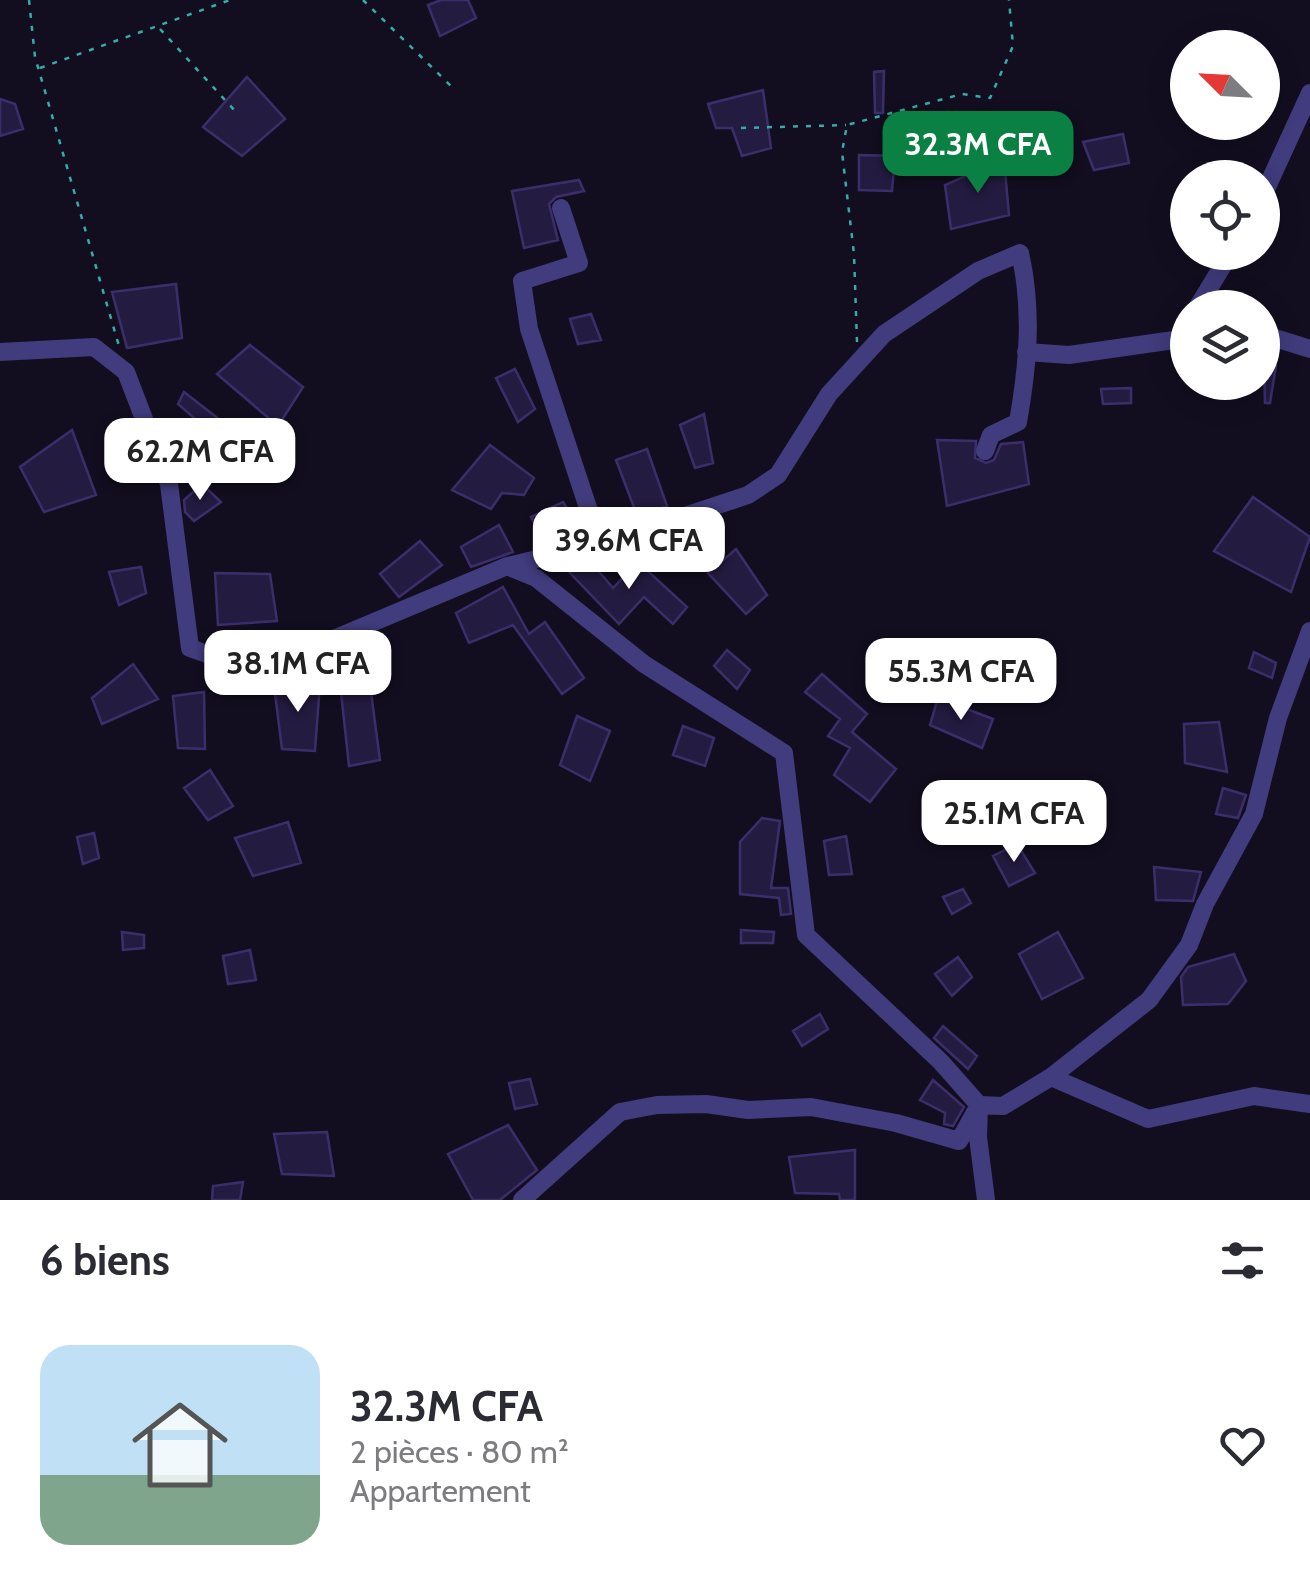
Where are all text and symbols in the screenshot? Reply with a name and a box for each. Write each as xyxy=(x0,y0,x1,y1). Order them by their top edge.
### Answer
north arrow xyxy=(1170,30,1280,140)
map controls xyxy=(1170,30,1280,400)
pin: 32.3M CFA xyxy=(864,111,1092,196)
text: 32.3M CFA xyxy=(905,124,1051,163)
button: locate xyxy=(1170,160,1280,270)
button: layers xyxy=(1170,290,1280,400)
pin: 62.2M CFA xyxy=(86,418,314,503)
text: 62.2M CFA xyxy=(126,431,274,470)
pin: 39.6M CFA xyxy=(515,507,743,592)
text: 39.6M CFA xyxy=(555,520,703,559)
pin: 38.1M CFA xyxy=(184,630,412,715)
pin: 55.3M CFA xyxy=(847,638,1075,723)
text: 38.1M CFA xyxy=(226,643,370,682)
text: 55.3M CFA xyxy=(887,651,1035,690)
pin: 25.1M CFA xyxy=(900,780,1128,865)
text: 25.1M CFA xyxy=(944,793,1084,832)
icon: filters xyxy=(1215,1233,1270,1288)
text: 6 biens xyxy=(40,1234,170,1286)
text: 32.3M CFA xyxy=(350,1380,543,1432)
icon: home xyxy=(120,1385,240,1505)
icon: heart xyxy=(1215,1418,1270,1473)
text: 2 pièces · 80 m² xyxy=(350,1432,569,1471)
text: Appartement xyxy=(350,1471,531,1510)

